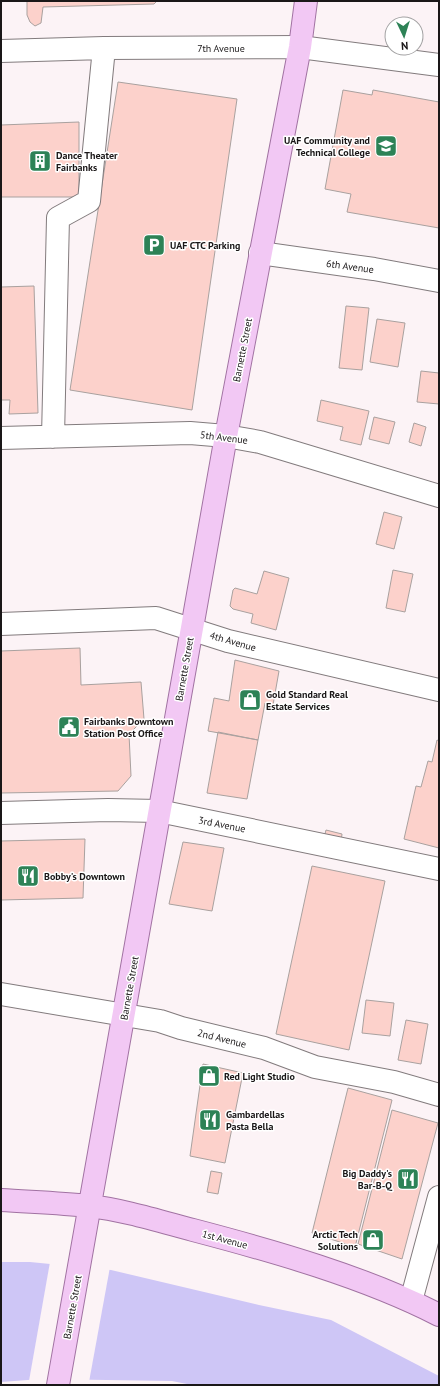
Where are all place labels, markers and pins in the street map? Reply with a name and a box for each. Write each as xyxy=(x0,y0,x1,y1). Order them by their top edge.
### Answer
school or university icon: UAF Community and Technical College xyxy=(373,133,399,159)
place label: UAF Community and Technical College xyxy=(284,134,370,159)
building icon: Dance Theater Fairbanks xyxy=(27,148,53,174)
place label: Dance Theater Fairbanks xyxy=(56,149,118,174)
parking icon: UAF CTC Parking xyxy=(141,232,167,258)
place label: UAF CTC Parking xyxy=(170,239,240,252)
shop icon: Gold Standard Real Estate Services xyxy=(237,687,263,713)
place label: Gold Standard Real Estate Services xyxy=(266,688,348,713)
public building icon: Fairbanks Downtown Station Post Office xyxy=(56,714,82,740)
place label: Fairbanks Downtown Station Post Office xyxy=(84,715,173,740)
restaurant icon: Bobby's Downtown xyxy=(15,863,41,889)
place label: Bobby's Downtown xyxy=(44,870,125,883)
shop icon: Red Light Studio xyxy=(196,1063,222,1089)
place label: Red Light Studio xyxy=(224,1070,295,1083)
restaurant icon: Gambardellas Pasta Bella xyxy=(197,1107,223,1133)
place label: Gambardellas Pasta Bella xyxy=(226,1108,284,1133)
restaurant icon: Big Daddy's Bar-B-Q xyxy=(395,1166,421,1192)
place label: Big Daddy's Bar-B-Q xyxy=(342,1167,393,1192)
shop icon: Arctic Tech Solutions xyxy=(360,1227,386,1253)
place label: Arctic Tech Solutions xyxy=(312,1228,358,1253)

